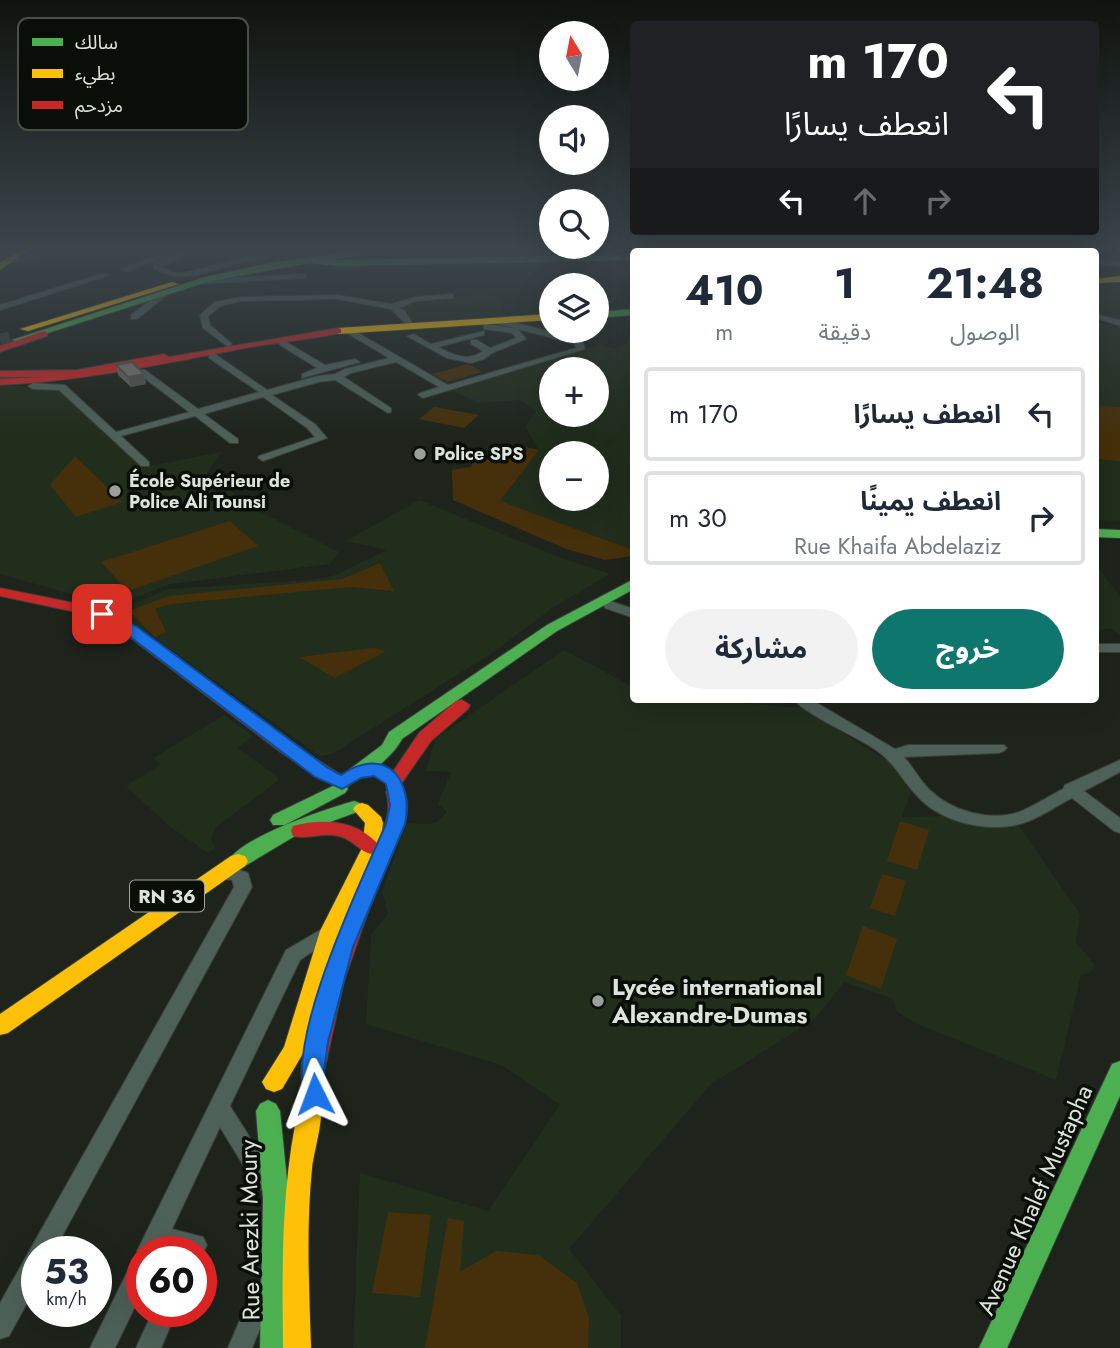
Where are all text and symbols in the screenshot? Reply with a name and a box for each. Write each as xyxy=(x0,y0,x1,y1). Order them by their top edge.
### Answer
legend xyxy=(18,18,248,130)
north arrow xyxy=(539,21,609,91)
map controls xyxy=(539,21,609,511)
text: 170 m xyxy=(807,26,949,96)
text: سالك xyxy=(75,29,118,56)
icon: left xyxy=(973,49,1064,140)
text: بطيء xyxy=(75,60,115,88)
text: مزدحم xyxy=(75,92,123,120)
text: انعطف يسارًا xyxy=(784,101,949,147)
button: sound xyxy=(539,105,609,175)
icon: left xyxy=(773,182,811,220)
icon: ahead xyxy=(846,182,884,220)
icon: right xyxy=(919,182,957,220)
button: search xyxy=(539,189,609,259)
text: 1 xyxy=(834,253,855,314)
text: 21:48 xyxy=(926,253,1044,314)
text: 410 xyxy=(685,260,764,321)
button: layers xyxy=(539,273,609,343)
text: m xyxy=(715,315,733,349)
text: دقيقة xyxy=(819,315,871,349)
text: الوصول xyxy=(950,315,1020,349)
button: + xyxy=(539,357,609,427)
text: 170 m xyxy=(669,395,738,433)
text: انعطف يسارًا xyxy=(854,395,1001,433)
icon: left xyxy=(1022,395,1060,433)
place label: Police SPS xyxy=(434,441,523,467)
button: − xyxy=(539,441,609,511)
marker: Police SPS xyxy=(412,446,428,462)
place label: École Supérieur de Police Ali Tounsi xyxy=(129,468,290,515)
text: انعطف يمينًا xyxy=(860,482,1001,520)
marker: École Supérieur de Police Ali Tounsi xyxy=(107,483,123,499)
text: 30 m xyxy=(669,499,727,537)
icon: right xyxy=(1022,499,1060,537)
text: Rue Khaifa Abdelaziz xyxy=(794,529,1001,563)
pin xyxy=(72,584,132,644)
icon: arrive xyxy=(83,595,121,633)
button: مشاركة xyxy=(665,609,858,689)
button: خروج xyxy=(872,609,1064,689)
road number: RN 36 xyxy=(130,880,204,912)
place label: Lycée international Alexandre-Dumas xyxy=(611,969,822,1032)
marker: Lycée international Alexandre-Dumas xyxy=(590,993,606,1009)
position arrow xyxy=(278,1057,352,1131)
street label: Avenue Khalef Mustapha xyxy=(968,1079,1101,1320)
street label: Rue Arezki Moury xyxy=(230,1139,269,1321)
speed limit sign: 60 xyxy=(126,1236,217,1327)
text: 53 xyxy=(44,1247,89,1297)
text: km/h xyxy=(46,1286,87,1312)

